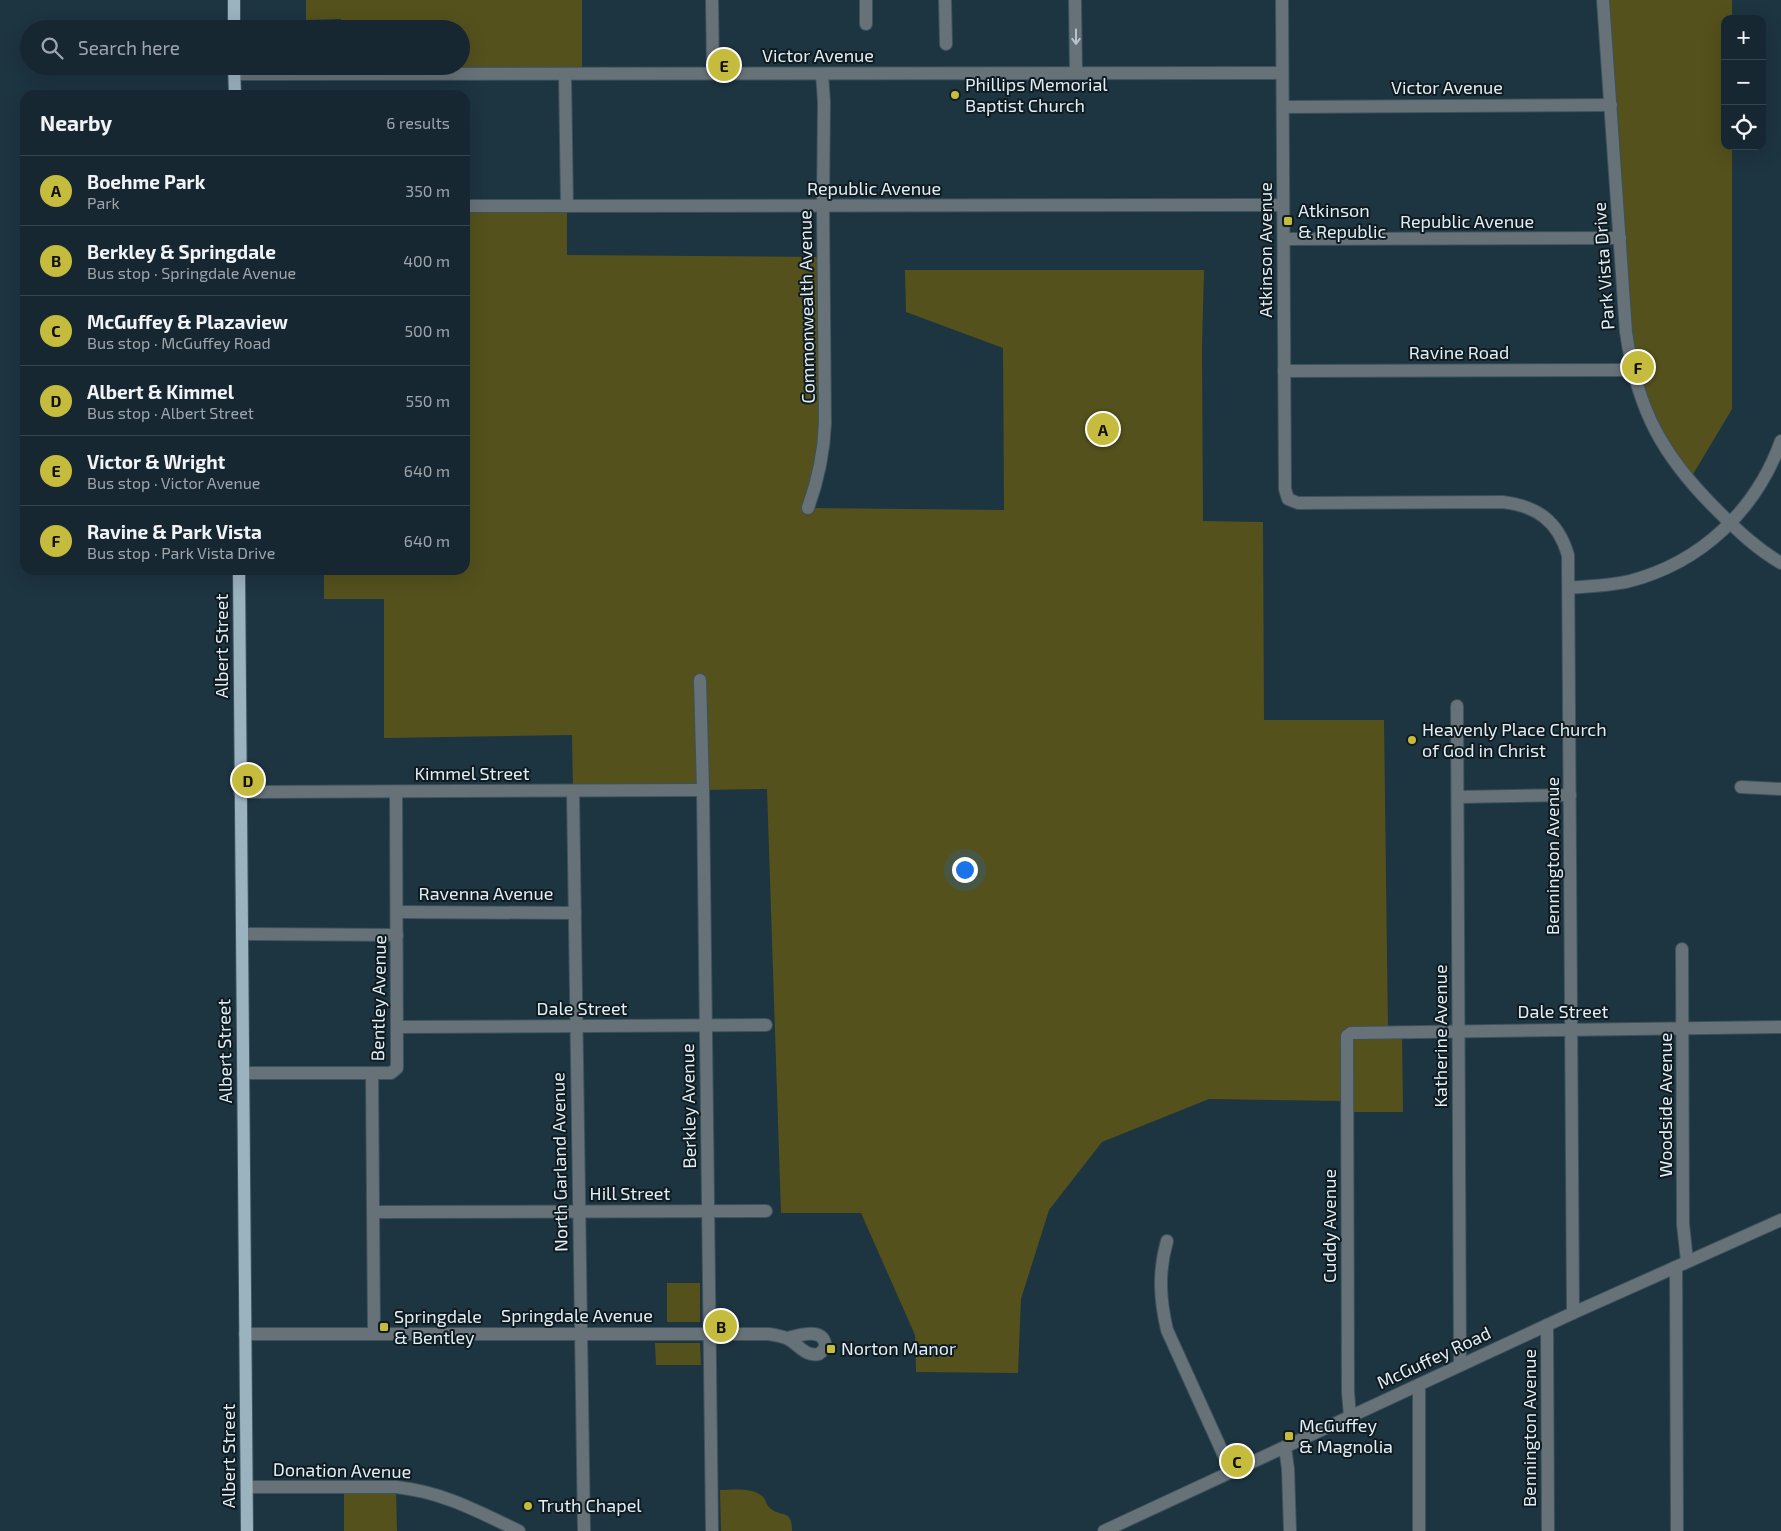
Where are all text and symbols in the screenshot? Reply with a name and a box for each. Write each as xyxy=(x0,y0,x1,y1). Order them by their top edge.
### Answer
map controls xyxy=(1721,15,1766,150)
button: + xyxy=(1721,15,1766,60)
search box xyxy=(20,20,470,75)
one-way arrow xyxy=(1071,28,1080,44)
icon: search xyxy=(38,34,66,62)
text: Search here xyxy=(78,36,180,59)
street label: Victor Avenue xyxy=(762,44,874,66)
pin: E xyxy=(708,46,740,84)
button: − xyxy=(1721,60,1766,105)
place label: Phillips Memorial Baptist Church xyxy=(965,73,1108,116)
street label: Victor Avenue xyxy=(1391,76,1503,98)
marker: Phillips Memorial Baptist Church xyxy=(949,89,961,101)
button: locate xyxy=(1721,105,1766,150)
text: Nearby xyxy=(40,110,112,135)
text: 6 results xyxy=(386,113,450,132)
text: Boehme Park xyxy=(87,170,205,193)
street label: Republic Avenue xyxy=(807,177,941,199)
text: A xyxy=(51,181,61,200)
text: 350 m xyxy=(405,181,450,200)
street label: Atkinson Avenue xyxy=(1254,182,1276,318)
text: Park xyxy=(87,193,120,212)
place label: Atkinson & Republic xyxy=(1298,199,1386,242)
street label: Park Vista Drive xyxy=(1588,201,1618,331)
street label: Commonwealth Avenue xyxy=(793,210,819,404)
street label: Republic Avenue xyxy=(1400,210,1534,232)
marker: Atkinson & Republic xyxy=(1282,215,1294,227)
text: Berkley & Springdale xyxy=(87,240,276,263)
text: B xyxy=(51,251,61,270)
text: 400 m xyxy=(403,251,450,270)
text: Bus stop · Springdale Avenue xyxy=(87,263,296,282)
text: McGuffey & Plazaview xyxy=(87,310,288,333)
text: C xyxy=(51,321,61,340)
text: 500 m xyxy=(405,321,450,340)
text: Bus stop · McGuffey Road xyxy=(87,333,271,352)
street label: Ravine Road xyxy=(1409,341,1509,363)
pin: F xyxy=(1622,348,1654,386)
text: Albert & Kimmel xyxy=(87,380,234,403)
text: D xyxy=(51,391,61,410)
text: 550 m xyxy=(406,391,450,410)
text: Bus stop · Albert Street xyxy=(87,403,254,422)
pin: A xyxy=(1087,410,1119,448)
text: Victor & Wright xyxy=(87,450,225,473)
text: E xyxy=(51,461,61,480)
text: 640 m xyxy=(404,461,450,480)
text: Bus stop · Victor Avenue xyxy=(87,473,260,492)
text: Ravine & Park Vista xyxy=(87,520,262,543)
text: F xyxy=(52,531,60,550)
text: 640 m xyxy=(404,531,450,550)
text: Bus stop · Park Vista Drive xyxy=(87,543,275,562)
street label: Albert Street xyxy=(210,594,232,698)
place label: Heavenly Place Church of God in Christ xyxy=(1422,718,1607,761)
marker: Heavenly Place Church of God in Christ xyxy=(1406,734,1418,746)
pin: D xyxy=(232,761,264,799)
street label: Kimmel Street xyxy=(414,762,530,784)
street label: Bennington Avenue xyxy=(1541,777,1563,935)
your location xyxy=(952,857,978,883)
street label: Ravenna Avenue xyxy=(419,882,553,904)
street label: Bentley Avenue xyxy=(366,935,390,1061)
street label: Katherine Avenue xyxy=(1429,964,1451,1108)
street label: Dale Street xyxy=(537,997,628,1019)
street label: Albert Street xyxy=(212,998,236,1103)
street label: Dale Street xyxy=(1518,1000,1609,1022)
street label: Woodside Avenue xyxy=(1654,1033,1676,1178)
street label: Berkley Avenue xyxy=(676,1043,700,1169)
street label: North Garland Avenue xyxy=(546,1072,572,1252)
street label: Cuddy Avenue xyxy=(1318,1169,1340,1283)
street label: Hill Street xyxy=(590,1182,671,1204)
street label: Springdale Avenue xyxy=(501,1304,653,1326)
place label: Springdale & Bentley xyxy=(394,1305,482,1348)
pin: B xyxy=(705,1307,737,1345)
marker: Springdale & Bentley xyxy=(378,1321,390,1333)
street label: McGuffey Road xyxy=(1373,1321,1494,1393)
place label: Norton Manor xyxy=(841,1337,956,1359)
marker: Norton Manor xyxy=(825,1343,837,1355)
street label: Bennington Avenue xyxy=(1518,1349,1540,1507)
street label: Albert Street xyxy=(217,1404,239,1508)
place label: McGuffey & Magnolia xyxy=(1299,1414,1393,1457)
marker: McGuffey & Magnolia xyxy=(1283,1430,1295,1442)
pin: C xyxy=(1221,1442,1253,1480)
street label: Donation Avenue xyxy=(273,1458,411,1482)
place label: Truth Chapel xyxy=(538,1494,642,1516)
marker: Truth Chapel xyxy=(522,1500,534,1512)

